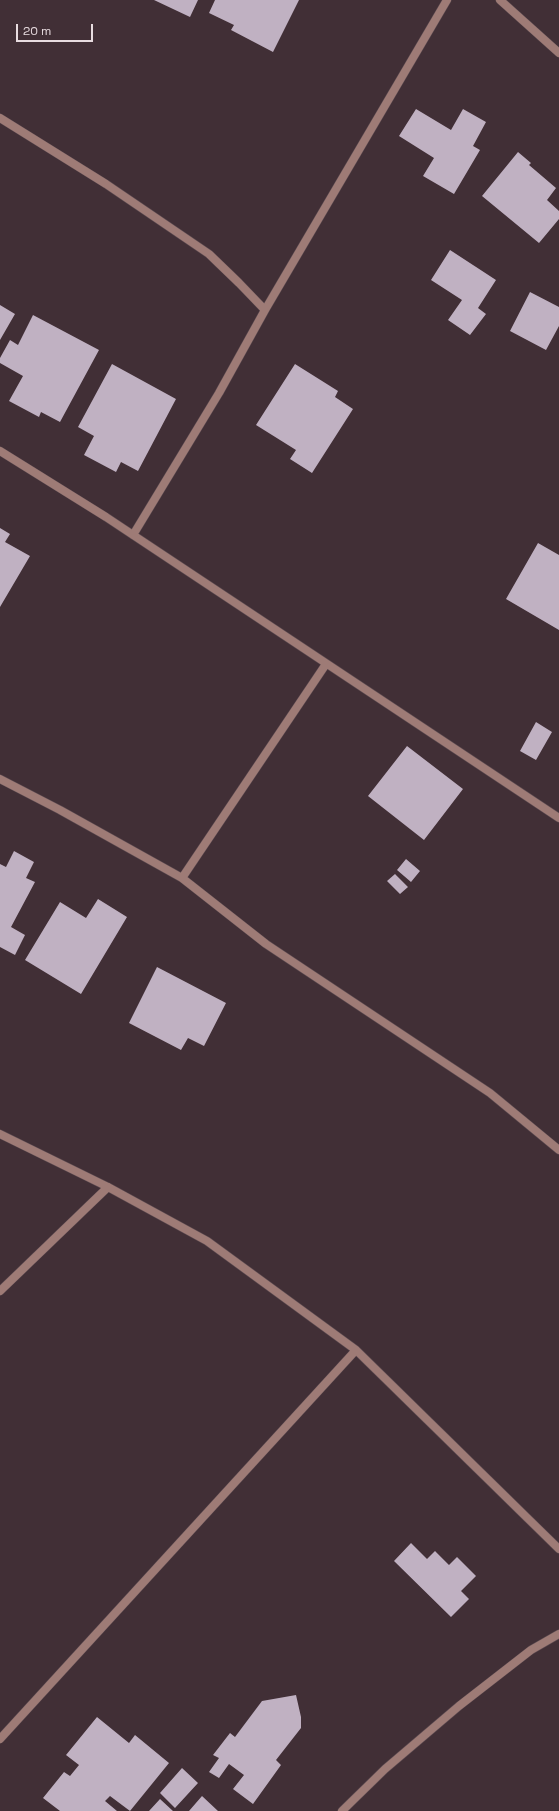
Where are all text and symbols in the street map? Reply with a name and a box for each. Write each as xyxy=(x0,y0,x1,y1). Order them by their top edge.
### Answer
scale bar xyxy=(18,16,95,42)
text: 20 m xyxy=(23,23,51,39)

